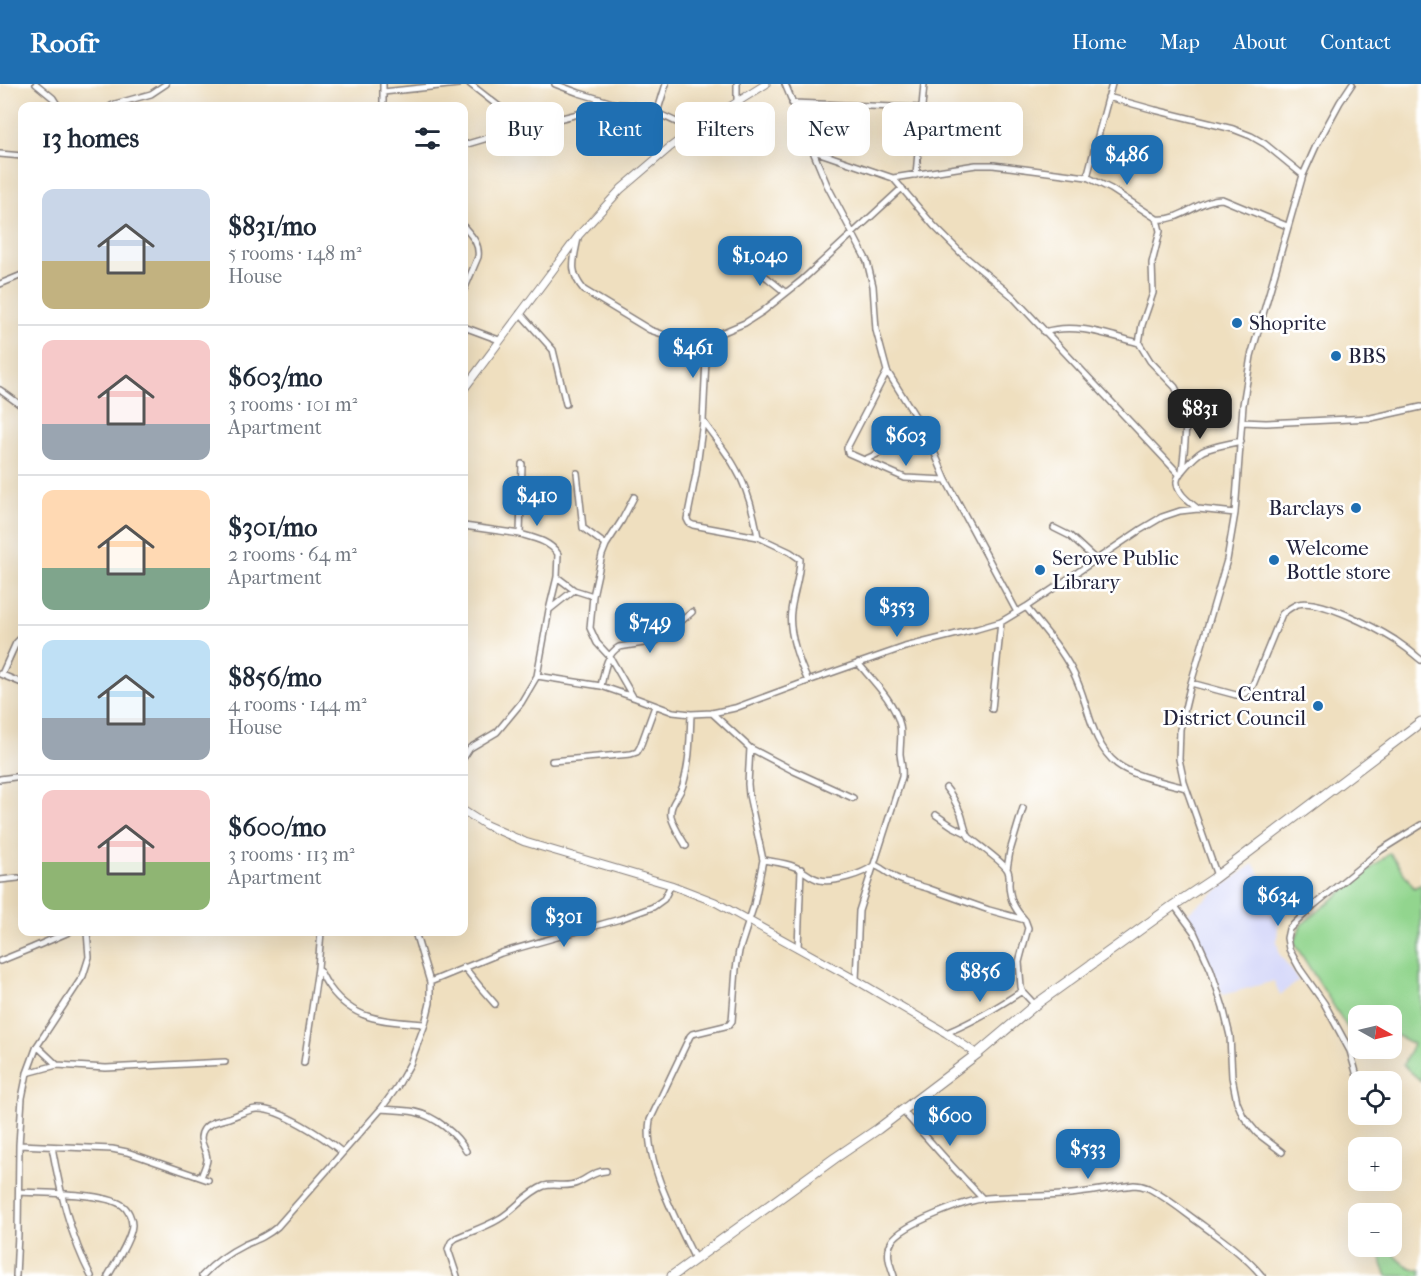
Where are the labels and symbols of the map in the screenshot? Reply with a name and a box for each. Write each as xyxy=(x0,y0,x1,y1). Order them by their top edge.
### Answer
pin: $486 xyxy=(1091,135,1163,186)
pin: $1,040 xyxy=(711,236,809,287)
place label: Shoprite xyxy=(1249,311,1326,335)
marker: Shoprite xyxy=(1230,316,1244,330)
pin: $461 xyxy=(657,328,729,379)
place label: BBS xyxy=(1348,344,1386,368)
marker: BBS xyxy=(1329,349,1343,363)
pin: $831 xyxy=(1164,389,1236,440)
pin: $603 xyxy=(870,416,942,467)
pin: $410 xyxy=(501,476,573,527)
place label: Barclays xyxy=(1269,496,1344,520)
marker: Barclays xyxy=(1349,501,1363,515)
place label: Welcome Bottle store xyxy=(1285,536,1391,584)
place label: Serowe Public Library xyxy=(1052,546,1179,594)
marker: Welcome Bottle store xyxy=(1267,553,1281,567)
marker: Serowe Public Library xyxy=(1033,563,1047,577)
pin: $353 xyxy=(861,587,933,638)
pin: $749 xyxy=(614,603,686,654)
place label: Central District Council xyxy=(1162,682,1306,730)
marker: Central District Council xyxy=(1311,699,1325,713)
pin: $634 xyxy=(1242,876,1314,927)
pin: $301 xyxy=(528,897,600,948)
pin: $856 xyxy=(944,952,1016,1003)
north arrow xyxy=(1348,1005,1402,1059)
pin: $600 xyxy=(914,1096,986,1147)
pin: $533 xyxy=(1052,1129,1124,1180)

